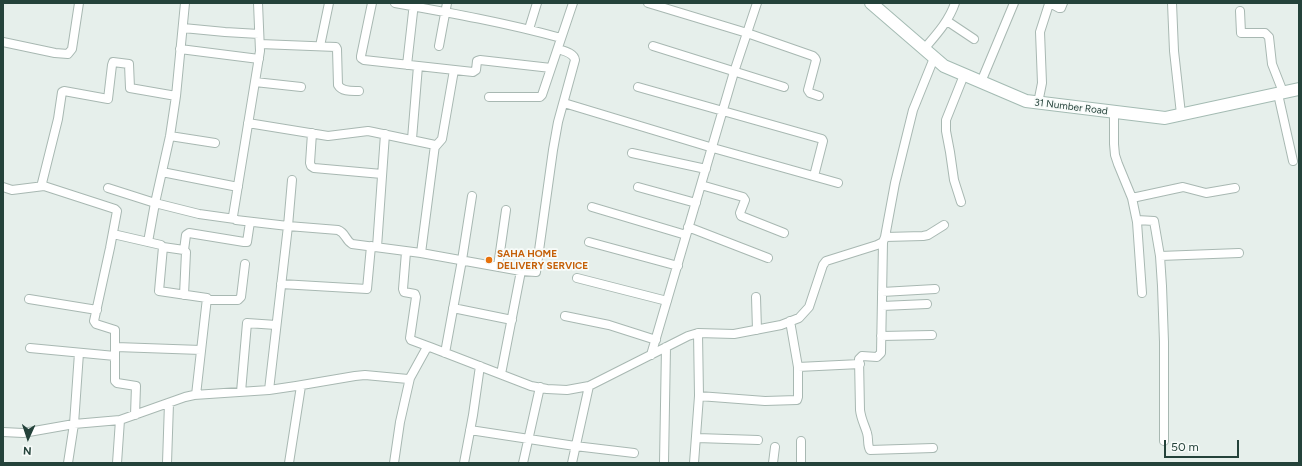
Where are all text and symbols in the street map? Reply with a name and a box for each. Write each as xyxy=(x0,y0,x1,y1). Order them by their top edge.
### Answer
street label: 31 Number Road xyxy=(1034,97,1108,117)
place label: SAHA HOME DELIVERY SERVICE xyxy=(497,248,588,272)
marker: SAHA HOME DELIVERY SERVICE xyxy=(484,255,494,265)
north arrow xyxy=(8,418,48,458)
scale bar xyxy=(1166,432,1241,458)
text: 50 m xyxy=(1171,440,1199,454)
text: N xyxy=(23,444,32,457)

